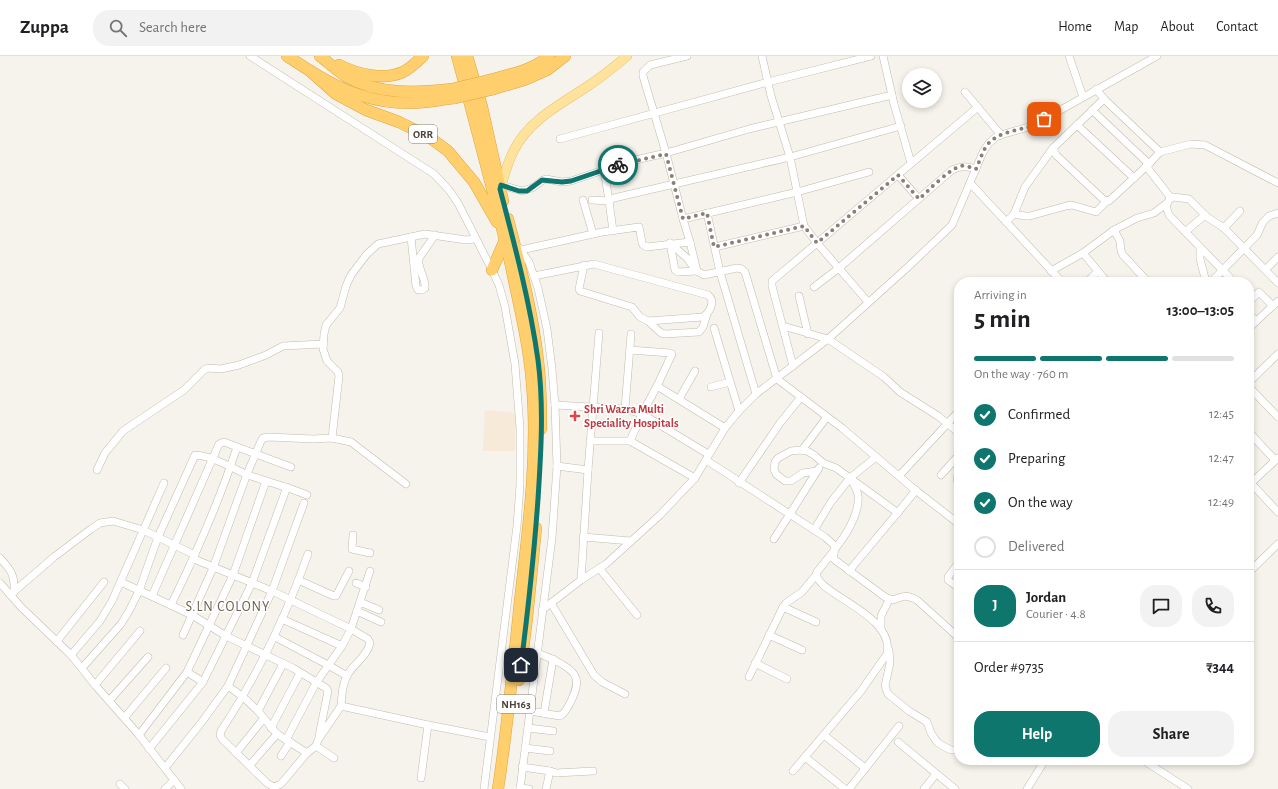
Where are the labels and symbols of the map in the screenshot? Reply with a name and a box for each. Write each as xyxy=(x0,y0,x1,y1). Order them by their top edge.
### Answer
pin xyxy=(1027,102,1061,136)
road number: ORR xyxy=(409,125,437,143)
courier xyxy=(598,145,638,185)
place label: Shri Wazra Multi Speciality Hospitals xyxy=(584,403,679,430)
marker: Shri Wazra Multi Speciality Hospitals xyxy=(569,410,581,422)
district label: S.LN COLONY xyxy=(186,600,271,614)
pin xyxy=(504,648,538,682)
road number: NH163 xyxy=(497,695,535,713)

